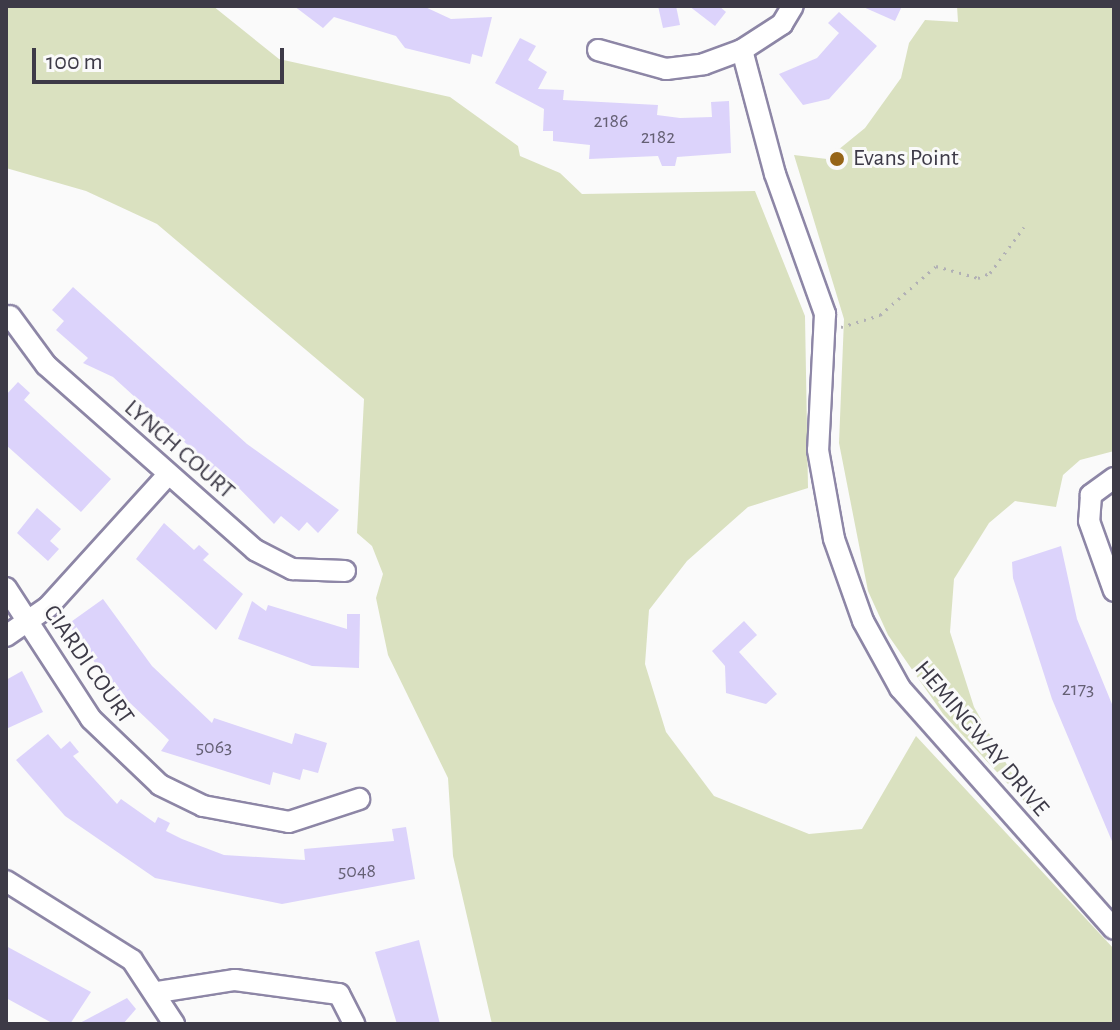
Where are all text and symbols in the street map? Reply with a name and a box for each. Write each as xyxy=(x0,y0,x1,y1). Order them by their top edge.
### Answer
scale bar xyxy=(36,32,288,82)
text: 100 m xyxy=(46,50,103,74)
house number: 2186 xyxy=(594,109,628,133)
house number: 2182 xyxy=(641,125,675,149)
place label: Evans Point xyxy=(853,145,959,173)
marker: Evans Point xyxy=(828,150,846,168)
street label: LYNCH COURT xyxy=(118,394,240,506)
street label: CIARDI COURT xyxy=(36,600,140,730)
street label: HEMINGWAY DRIVE xyxy=(908,655,1054,823)
house number: 2173 xyxy=(1062,677,1094,701)
house number: 5063 xyxy=(196,735,232,759)
house number: 5048 xyxy=(338,859,376,883)

